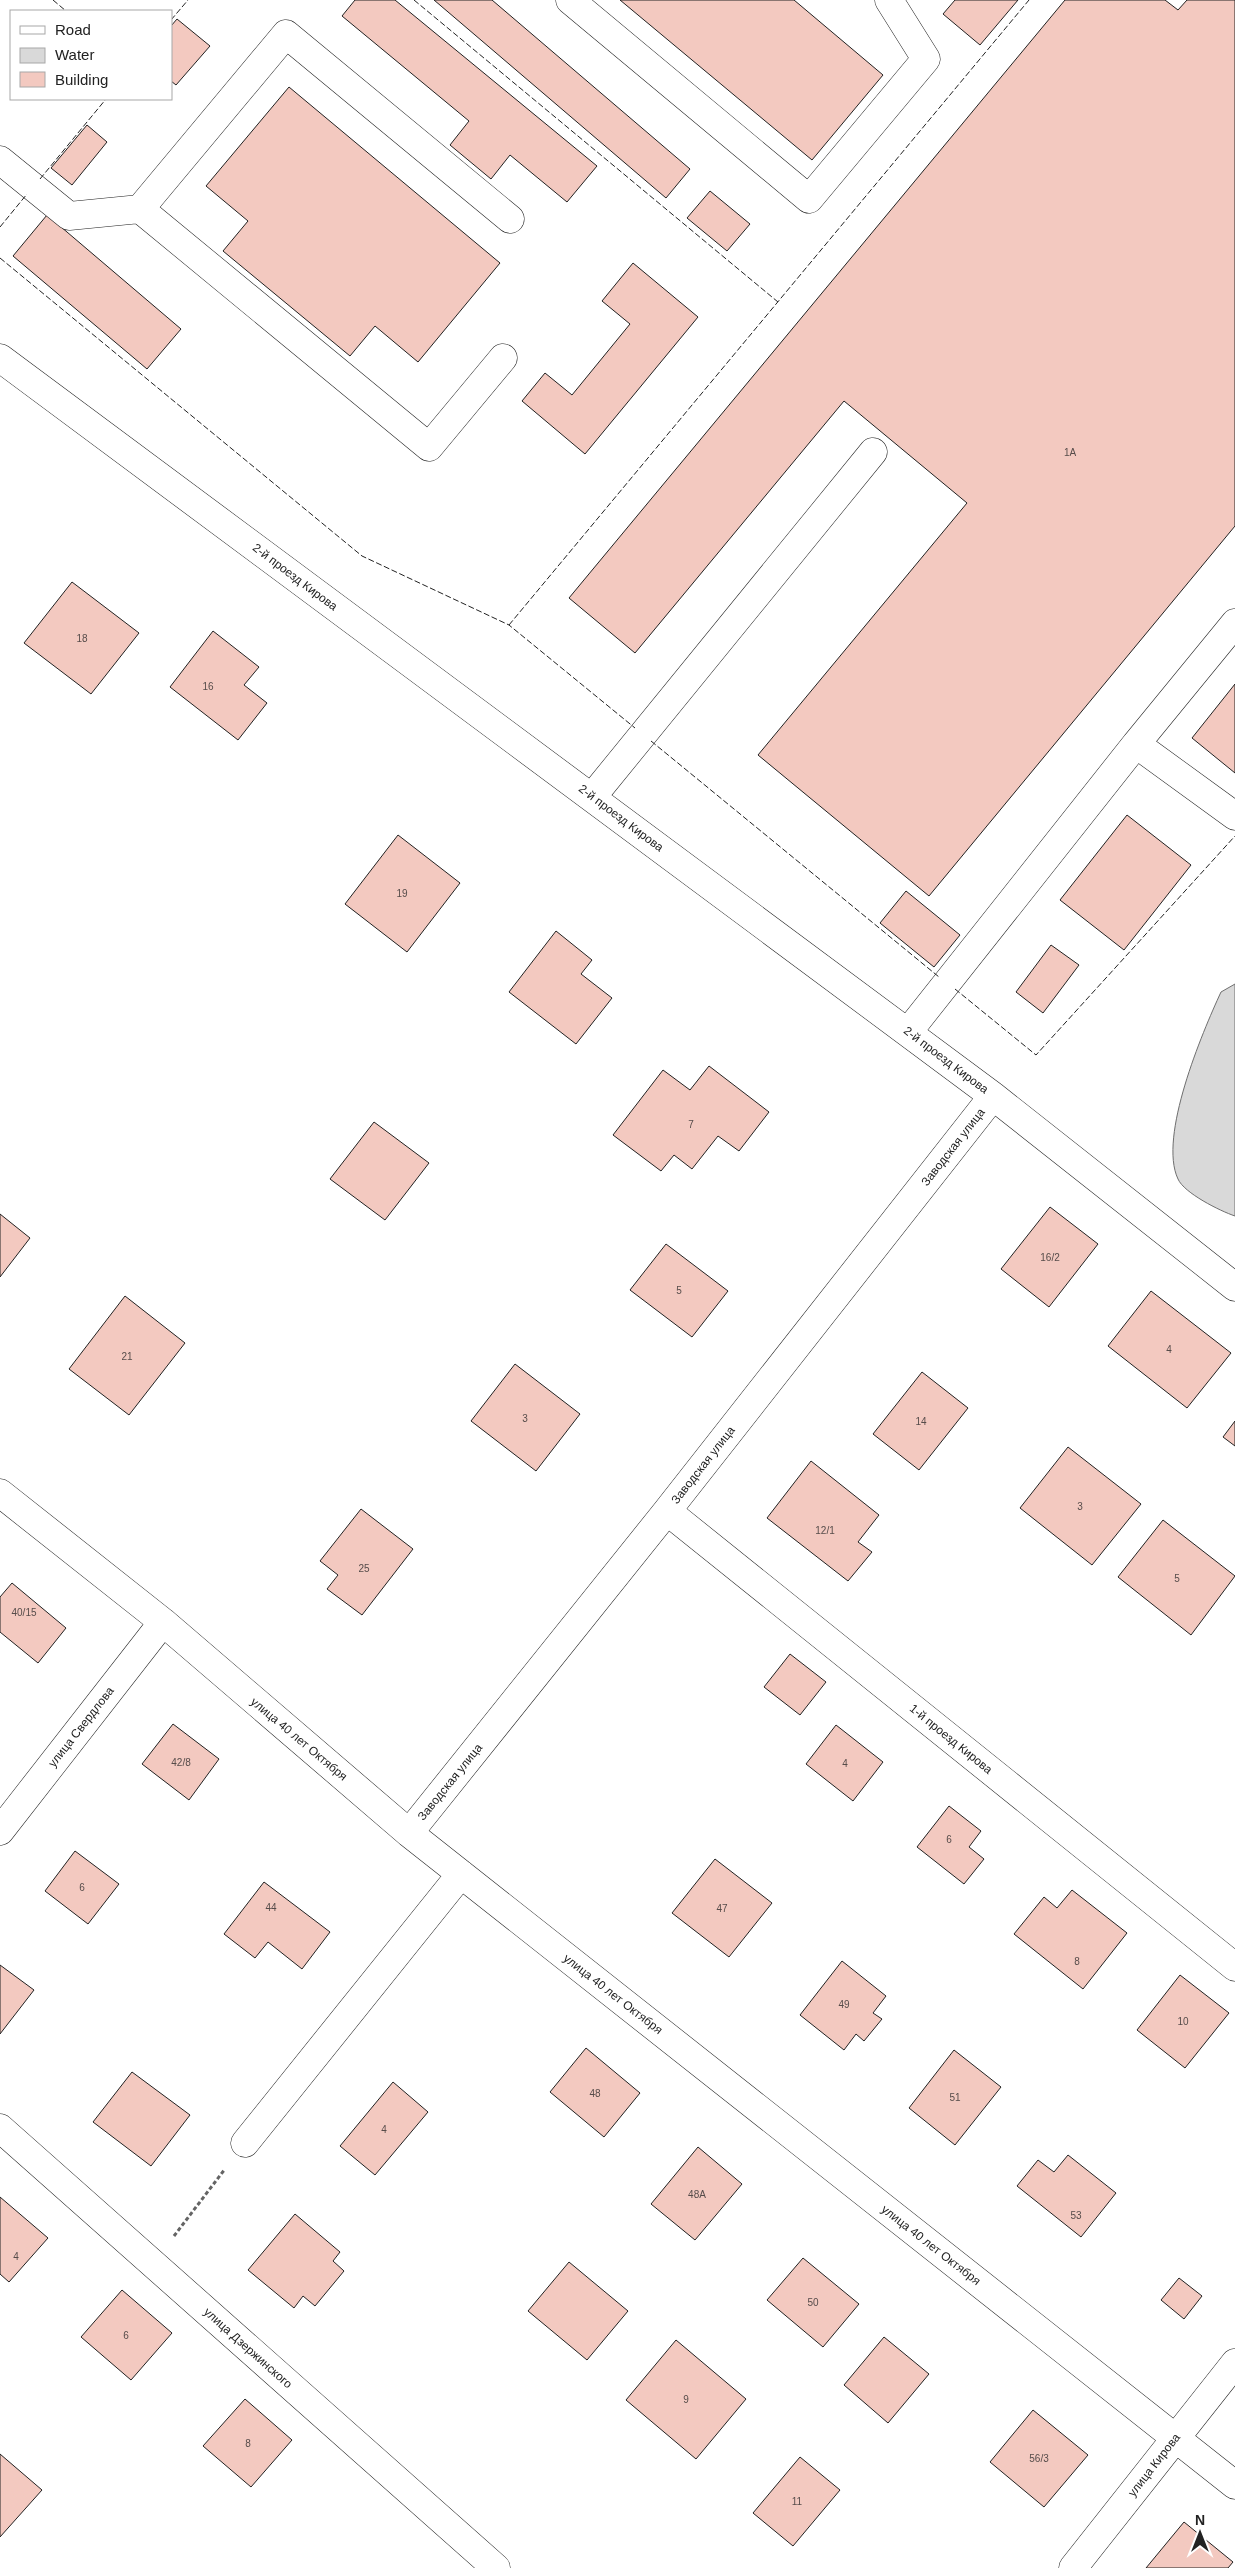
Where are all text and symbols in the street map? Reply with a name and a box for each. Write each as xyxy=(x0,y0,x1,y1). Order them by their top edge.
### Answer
legend xyxy=(10,10,172,100)
text: Road xyxy=(55,21,91,38)
text: Water xyxy=(55,46,94,63)
text: Building xyxy=(55,71,108,88)
house number: 1А xyxy=(1064,447,1076,458)
street label: 2-й проезд Кирова xyxy=(250,541,340,614)
house number: 18 xyxy=(76,633,88,644)
house number: 16 xyxy=(202,681,214,692)
street label: 2-й проезд Кирова xyxy=(576,782,666,855)
house number: 19 xyxy=(396,888,408,899)
street label: 2-й проезд Кирова xyxy=(901,1024,991,1097)
street label: Заводская улица xyxy=(918,1105,988,1189)
house number: 7 xyxy=(688,1119,694,1130)
house number: 16/2 xyxy=(1040,1252,1060,1263)
house number: 5 xyxy=(676,1285,682,1296)
house number: 4 xyxy=(1166,1344,1172,1355)
house number: 21 xyxy=(121,1351,133,1362)
house number: 3 xyxy=(522,1413,528,1424)
house number: 14 xyxy=(915,1416,927,1427)
street label: Заводская улица xyxy=(668,1423,738,1507)
house number: 3 xyxy=(1077,1501,1083,1512)
house number: 12/1 xyxy=(815,1525,835,1536)
house number: 25 xyxy=(358,1563,370,1574)
house number: 5 xyxy=(1174,1573,1180,1584)
house number: 40/15 xyxy=(11,1607,37,1618)
street label: улица Свердлова xyxy=(45,1684,117,1770)
street label: улица 40 лет Октября xyxy=(248,1695,350,1783)
street label: 1-й проезд Кирова xyxy=(907,1701,995,1777)
street label: Заводская улица xyxy=(415,1741,485,1823)
house number: 42/8 xyxy=(171,1757,191,1768)
house number: 4 xyxy=(842,1758,848,1769)
house number: 6 xyxy=(946,1834,952,1845)
house number: 6 xyxy=(79,1882,85,1893)
house number: 44 xyxy=(265,1902,277,1913)
house number: 47 xyxy=(716,1903,728,1914)
street label: улица 40 лет Октября xyxy=(561,1951,665,2037)
house number: 8 xyxy=(1074,1956,1080,1967)
house number: 49 xyxy=(838,1999,850,2010)
house number: 10 xyxy=(1177,2016,1189,2027)
house number: 48 xyxy=(589,2088,601,2099)
house number: 51 xyxy=(949,2092,961,2103)
house number: 4 xyxy=(381,2124,387,2135)
house number: 48А xyxy=(688,2189,706,2200)
street label: улица 40 лет Октября xyxy=(879,2202,983,2288)
house number: 53 xyxy=(1070,2210,1082,2221)
house number: 4 xyxy=(13,2251,19,2262)
house number: 50 xyxy=(807,2297,819,2308)
street label: улица Дзержинского xyxy=(201,2305,295,2391)
house number: 6 xyxy=(123,2330,129,2341)
house number: 9 xyxy=(683,2394,689,2405)
street label: улица Кирова xyxy=(1125,2430,1183,2499)
house number: 8 xyxy=(245,2438,251,2449)
house number: 56/3 xyxy=(1029,2453,1049,2464)
house number: 11 xyxy=(792,2496,803,2507)
north arrow xyxy=(1175,2508,1225,2558)
text: N xyxy=(1195,2512,1205,2528)

